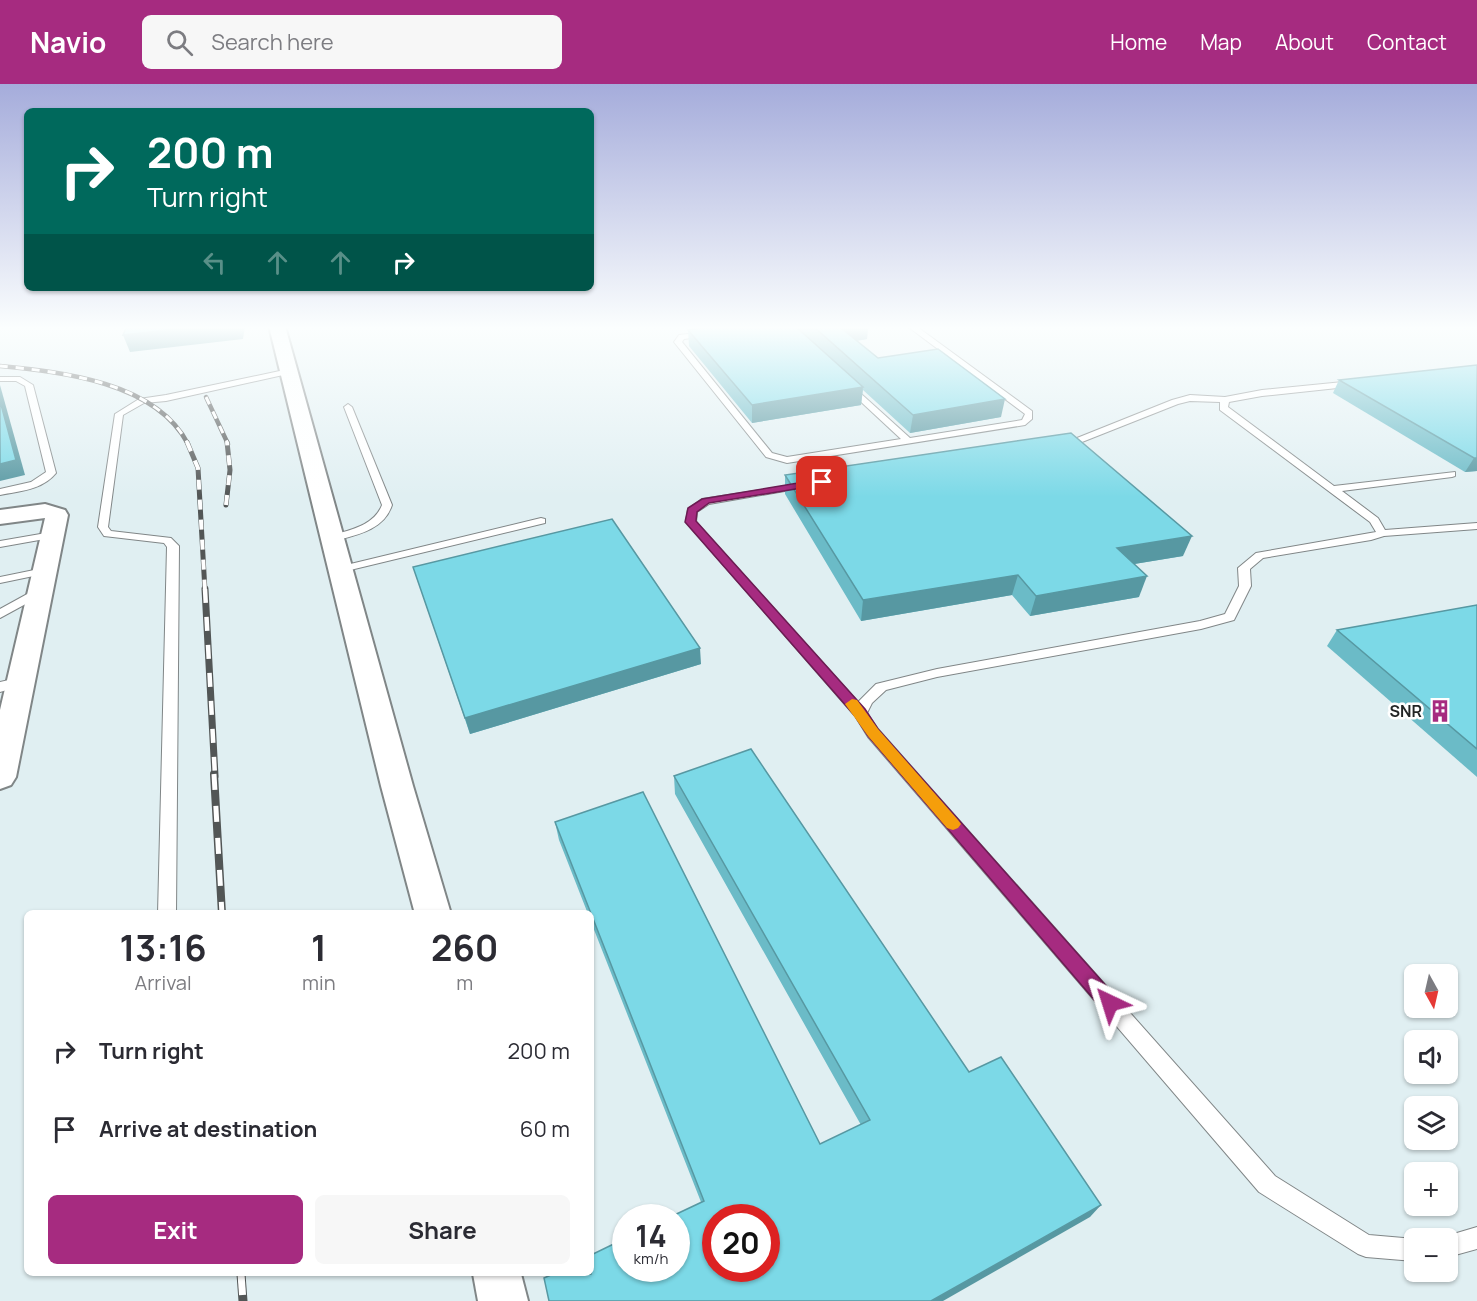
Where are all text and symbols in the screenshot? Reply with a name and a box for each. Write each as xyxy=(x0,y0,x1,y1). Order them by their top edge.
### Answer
search box xyxy=(142,15,562,69)
text: Navio xyxy=(30,23,106,61)
icon: search xyxy=(163,26,196,59)
text: Search here xyxy=(211,27,334,57)
text: Home xyxy=(1110,28,1167,56)
text: Map xyxy=(1200,28,1242,56)
text: About xyxy=(1275,28,1334,56)
text: Contact xyxy=(1367,28,1447,56)
text: 200 m xyxy=(147,123,273,181)
icon: right xyxy=(48,132,126,210)
text: Turn right xyxy=(147,178,268,215)
icon: left xyxy=(198,246,231,279)
icon: ahead xyxy=(261,246,294,279)
icon: ahead xyxy=(324,246,357,279)
icon: right xyxy=(387,246,420,279)
pin xyxy=(796,456,847,507)
icon: arrive xyxy=(805,465,838,498)
building icon: SNR xyxy=(1427,698,1453,724)
place label: SNR xyxy=(1389,700,1422,722)
text: 13:16 xyxy=(119,923,207,972)
text: 1 xyxy=(311,923,327,972)
text: 260 xyxy=(431,923,499,972)
north arrow xyxy=(1404,964,1458,1018)
map controls xyxy=(1404,964,1458,1282)
text: Arrival xyxy=(134,969,192,996)
text: min xyxy=(302,969,336,996)
text: m xyxy=(456,969,473,996)
position arrow xyxy=(1078,971,1142,1035)
button: sound xyxy=(1404,1030,1458,1084)
icon: right xyxy=(48,1035,81,1068)
text: Turn right xyxy=(99,1036,204,1066)
text: 200 m xyxy=(508,1036,570,1066)
button: layers xyxy=(1404,1096,1458,1150)
icon: arrive xyxy=(48,1113,81,1146)
text: Arrive at destination xyxy=(99,1114,317,1144)
text: 60 m xyxy=(520,1114,570,1144)
button: + xyxy=(1404,1162,1458,1216)
button: Exit xyxy=(48,1195,303,1264)
button: Share xyxy=(315,1195,570,1264)
speed limit sign: 20 xyxy=(702,1204,780,1282)
text: 14 xyxy=(635,1215,667,1256)
button: − xyxy=(1404,1228,1458,1282)
text: km/h xyxy=(634,1248,668,1269)

